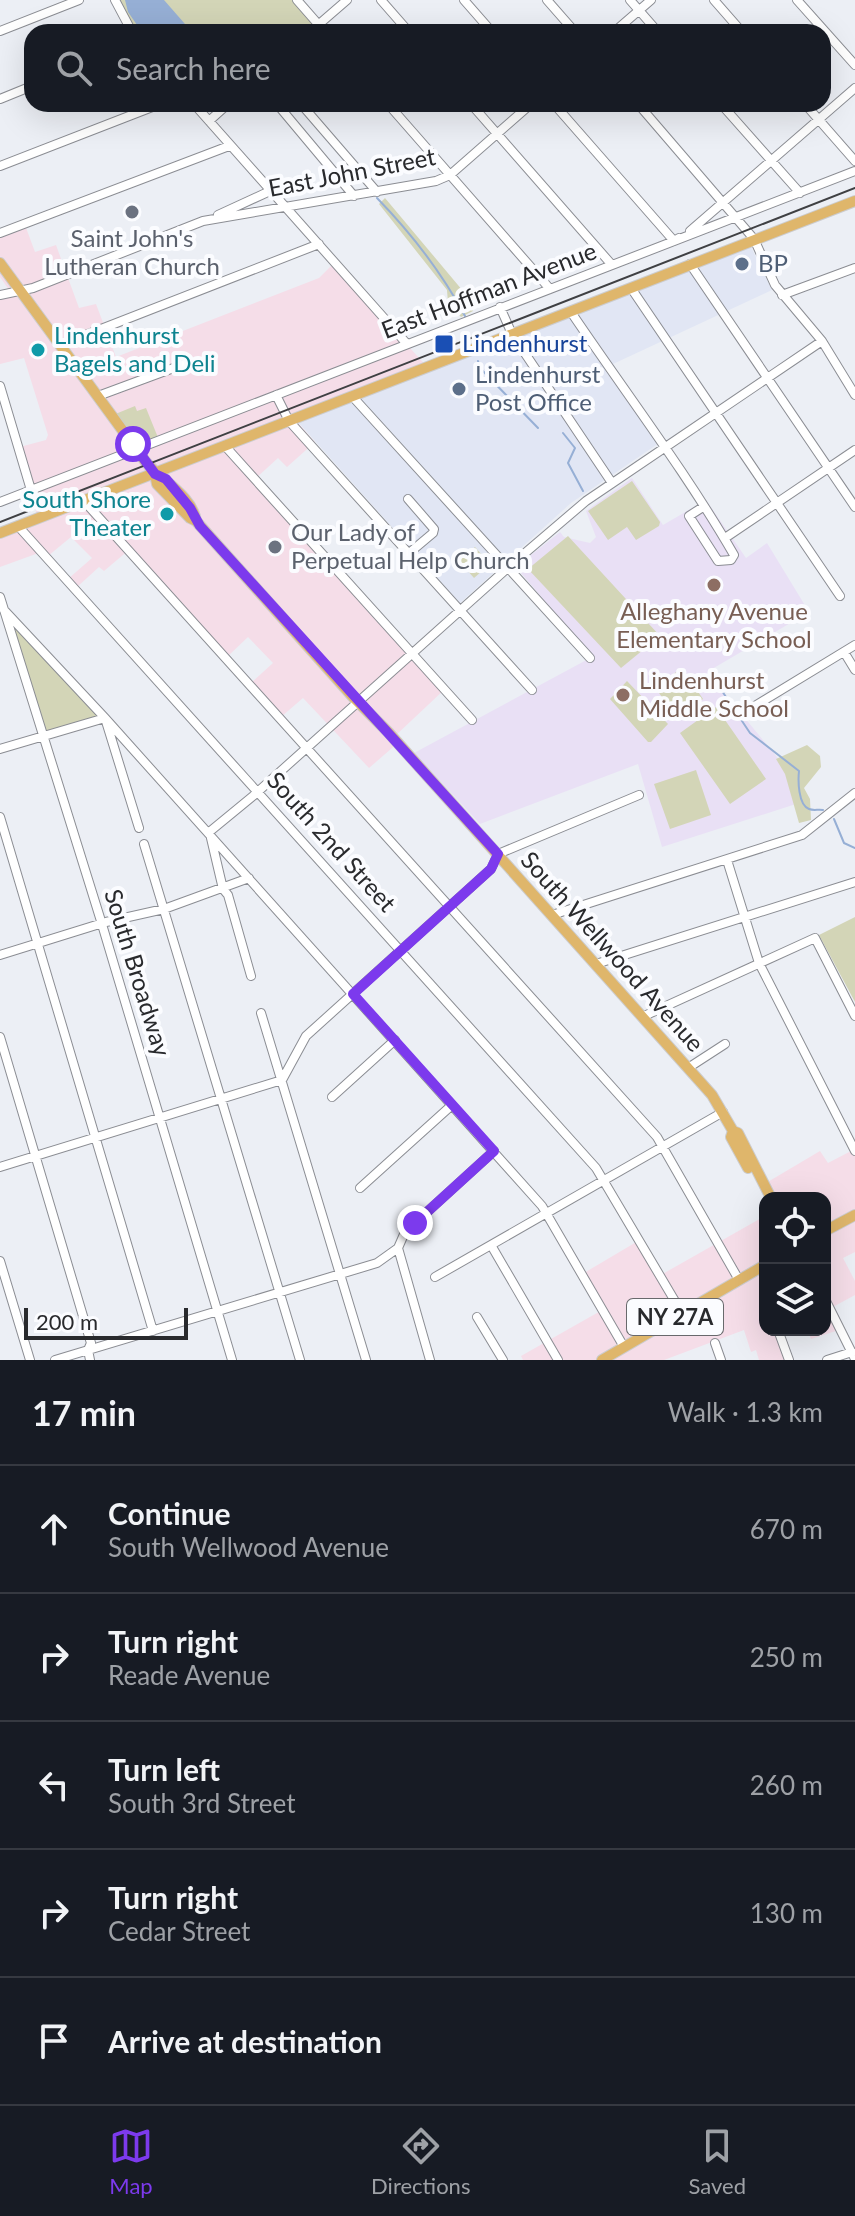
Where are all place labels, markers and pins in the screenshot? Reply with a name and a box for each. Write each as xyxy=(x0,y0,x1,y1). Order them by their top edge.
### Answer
marker: Saint John's Lutheran Church xyxy=(123,203,141,221)
place label: Saint John's Lutheran Church xyxy=(44,223,220,280)
place label: BP xyxy=(758,248,788,277)
marker: BP xyxy=(733,255,751,273)
place label: Lindenhurst Bagels and Deli xyxy=(54,320,216,377)
place label: Lindenhurst xyxy=(462,328,588,357)
marker: Lindenhurst xyxy=(433,333,455,355)
marker: Lindenhurst Bagels and Deli xyxy=(29,341,47,359)
place label: Lindenhurst Post Office xyxy=(475,359,601,416)
marker: Lindenhurst Post Office xyxy=(450,380,468,398)
place label: South Shore Theater xyxy=(22,484,151,541)
marker: South Shore Theater xyxy=(158,505,176,523)
place label: Our Lady of Perpetual Help Church xyxy=(291,517,530,574)
marker: Our Lady of Perpetual Help Church xyxy=(266,538,284,556)
marker: Alleghany Avenue Elementary School xyxy=(705,576,723,594)
place label: Alleghany Avenue Elementary School xyxy=(616,596,812,653)
place label: Lindenhurst Middle School xyxy=(639,665,789,722)
marker: Lindenhurst Middle School xyxy=(614,686,632,704)

